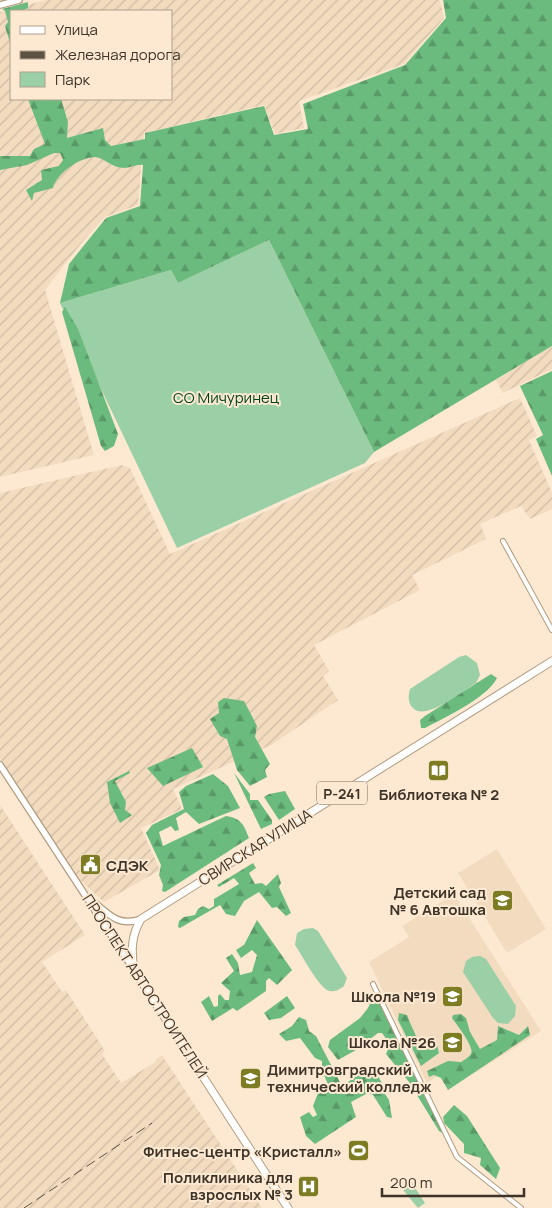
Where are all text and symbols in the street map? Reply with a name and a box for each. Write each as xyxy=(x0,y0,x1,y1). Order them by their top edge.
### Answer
legend xyxy=(10,10,172,100)
text: Улица xyxy=(55,19,98,40)
text: Железная дорога xyxy=(55,44,180,65)
text: Парк xyxy=(55,69,91,90)
park label: СО Мичуринец xyxy=(173,387,280,408)
library icon: Библиотека № 2 xyxy=(427,759,451,783)
road number: Р-241 xyxy=(317,781,367,804)
place label: Библиотека № 2 xyxy=(379,784,499,805)
street label: СВИРСКАЯ УЛИЦА xyxy=(194,803,316,890)
public building icon: СДЭК xyxy=(78,853,102,877)
place label: СДЭК xyxy=(106,855,149,876)
place label: Детский сад № 6 Автошка xyxy=(390,882,486,920)
school or university icon: Детский сад № 6 Автошка xyxy=(490,889,514,913)
street label: ПРОСПЕКТ АВТОСТРОИТЕЛЕЙ xyxy=(78,890,212,1082)
school or university icon: Школа №19 xyxy=(440,984,464,1008)
place label: Школа №19 xyxy=(351,986,436,1007)
school or university icon: Школа №26 xyxy=(440,1030,464,1054)
place label: Школа №26 xyxy=(349,1032,436,1053)
place label: Димитровградский технический колледж xyxy=(267,1059,432,1097)
school or university icon: Димитровградский технический колледж xyxy=(239,1066,263,1090)
sports icon: Фитнес-центр «Кристалл» xyxy=(346,1139,370,1163)
place label: Фитнес-центр «Кристалл» xyxy=(143,1141,342,1162)
scale bar xyxy=(382,1166,524,1198)
place label: Поликлиника для взрослых № 3 xyxy=(163,1167,293,1205)
text: 200 m xyxy=(390,1172,433,1193)
hospital icon: Поликлиника для взрослых № 3 xyxy=(297,1174,321,1198)

